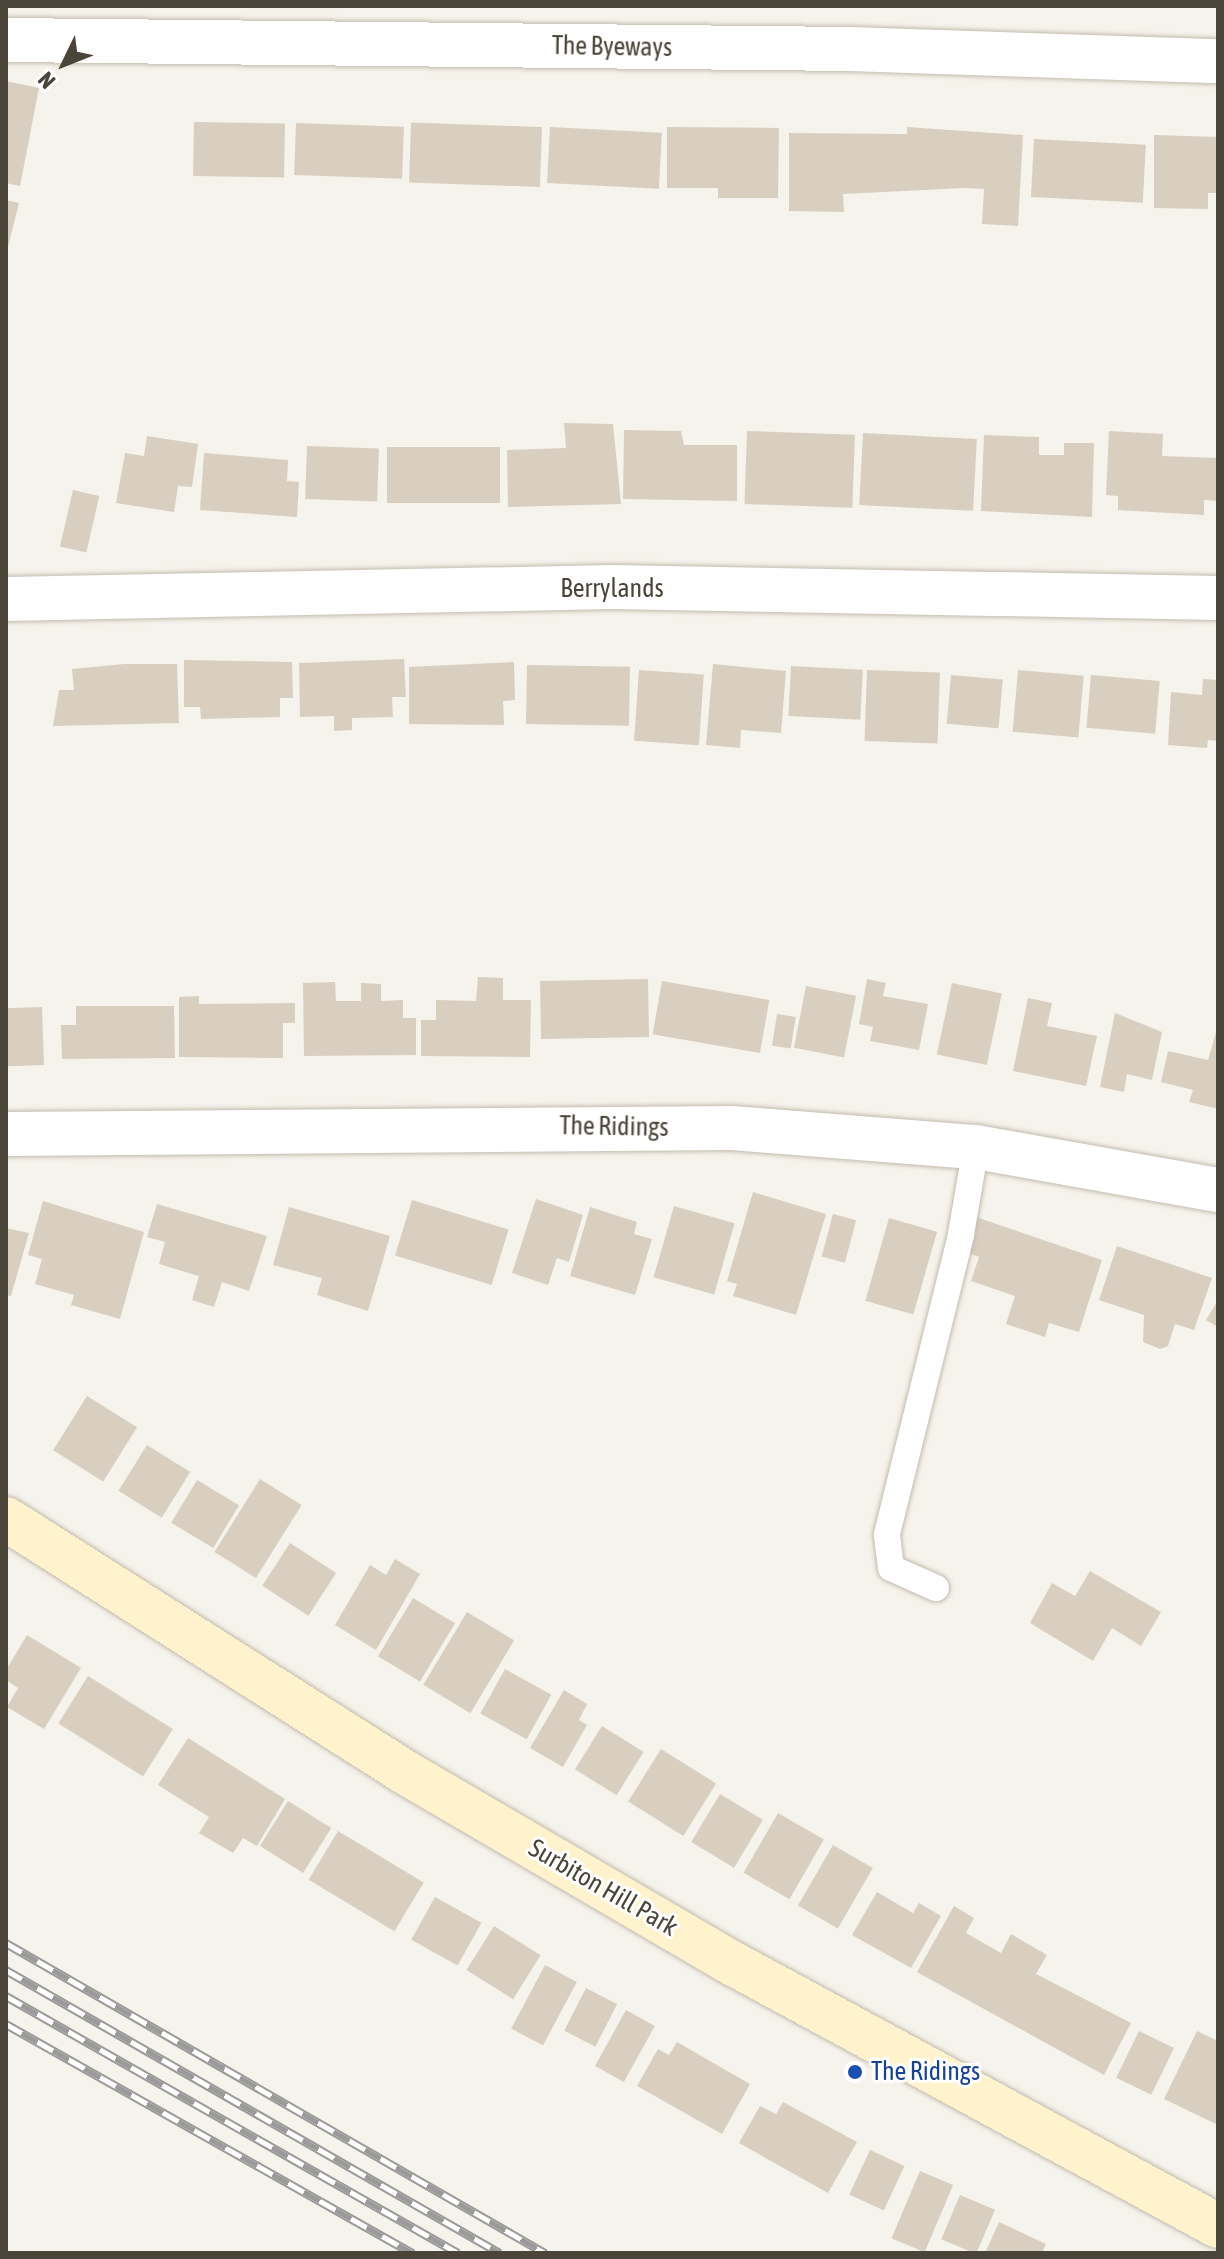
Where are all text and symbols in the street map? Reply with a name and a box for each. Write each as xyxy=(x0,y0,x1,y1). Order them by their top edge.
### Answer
north arrow xyxy=(24,24,104,104)
street label: The Byeways xyxy=(552,30,672,64)
text: N xyxy=(33,67,60,94)
street label: Berrylands xyxy=(560,573,664,605)
street label: The Ridings xyxy=(559,1110,669,1144)
street label: Surbiton Hill Park xyxy=(523,1833,683,1943)
place label: The Ridings xyxy=(871,2056,980,2088)
marker: The Ridings xyxy=(846,2063,864,2081)

